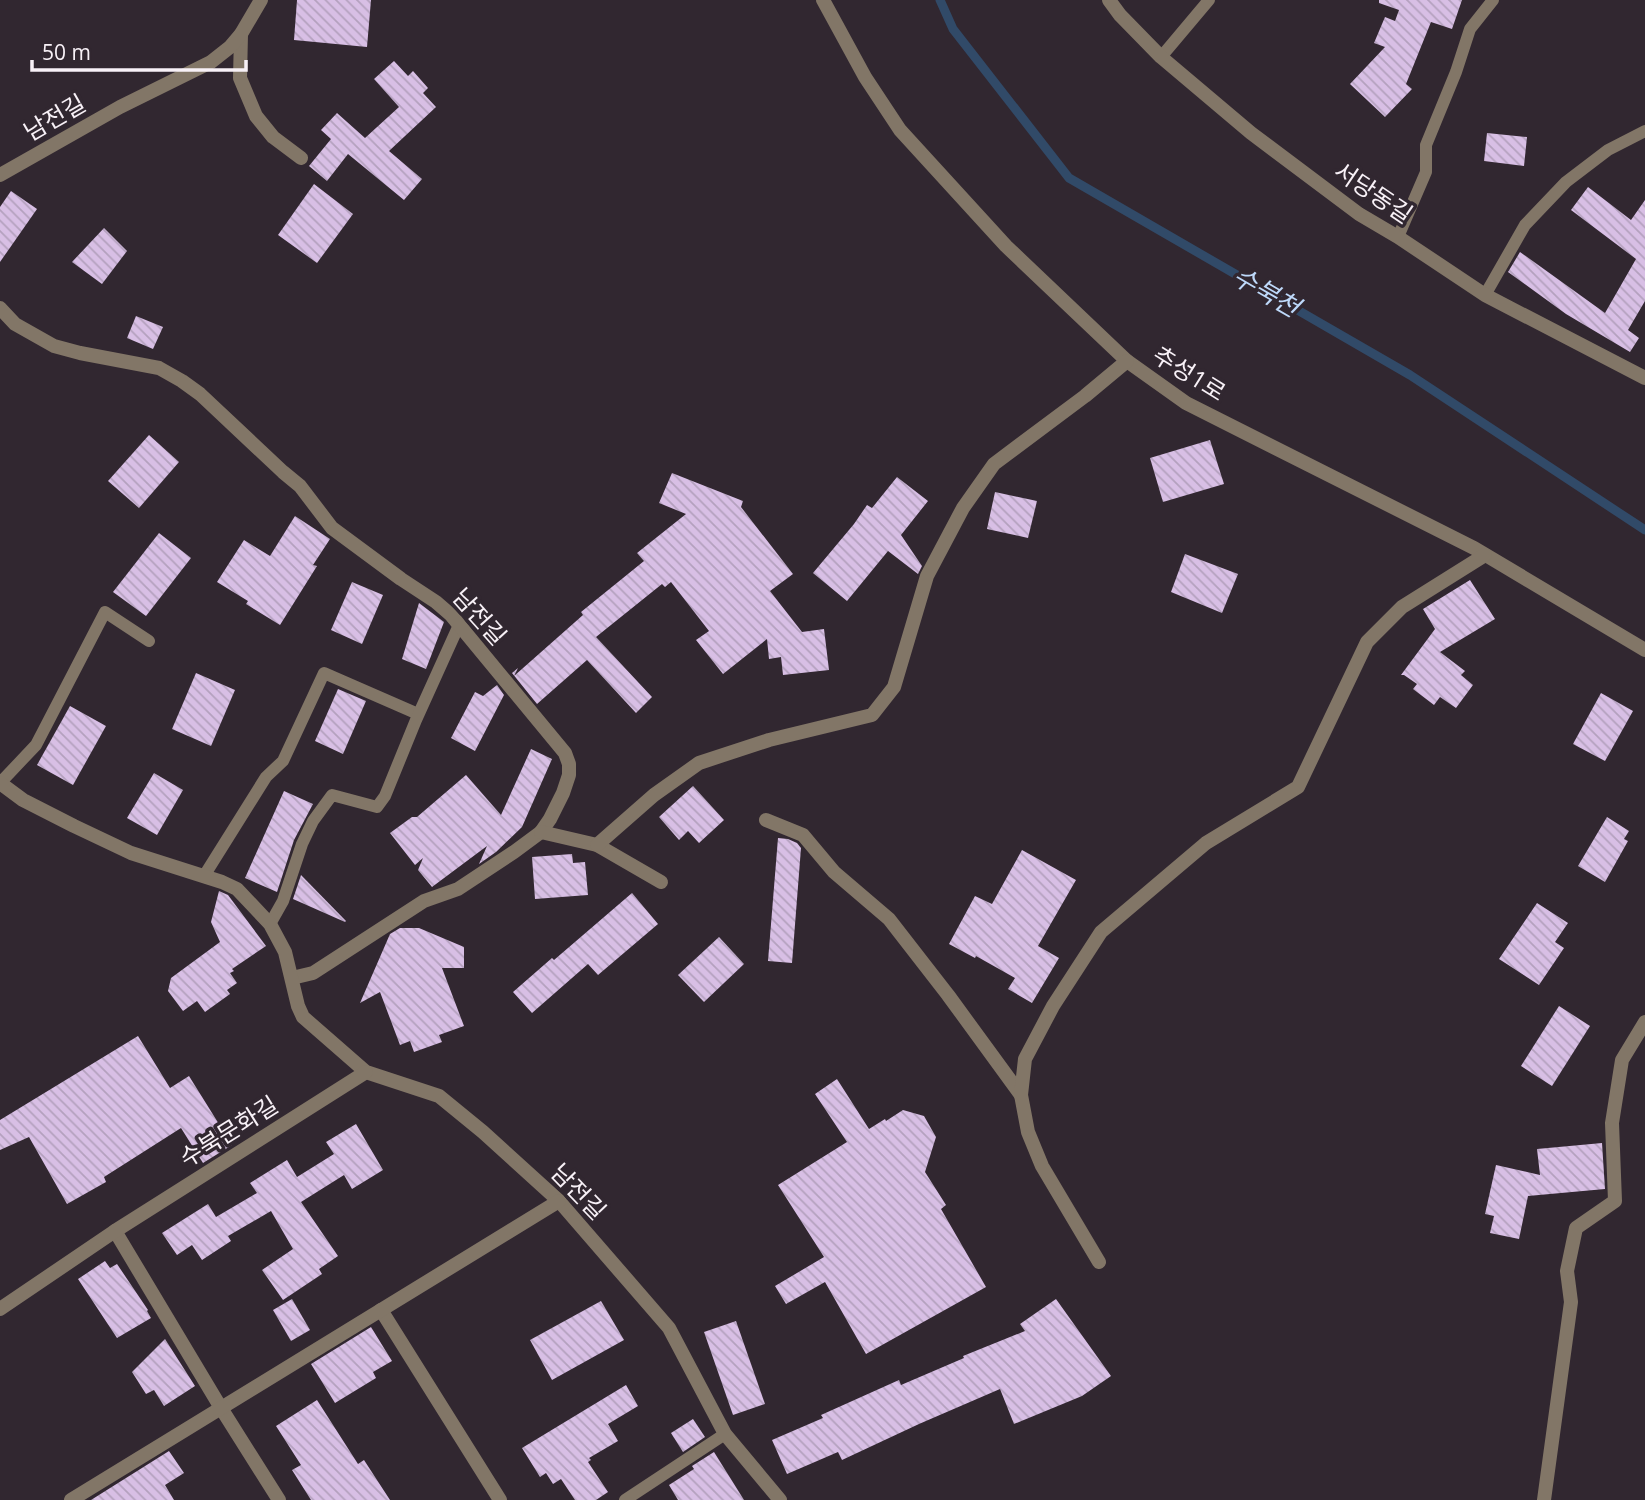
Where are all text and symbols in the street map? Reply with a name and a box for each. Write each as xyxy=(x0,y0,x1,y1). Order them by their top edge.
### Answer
scale bar xyxy=(32,28,245,72)
text: 50 m xyxy=(42,38,91,66)
street label: 남전길 xyxy=(17,86,91,148)
street label: 서당동길 xyxy=(1328,153,1420,230)
water label: 수북천 xyxy=(1226,258,1309,326)
street label: 추성1로 xyxy=(1147,338,1232,408)
street label: 남전길 xyxy=(446,580,515,652)
street label: 수북문화길 xyxy=(173,1087,284,1174)
street label: 남전길 xyxy=(544,1156,614,1226)

